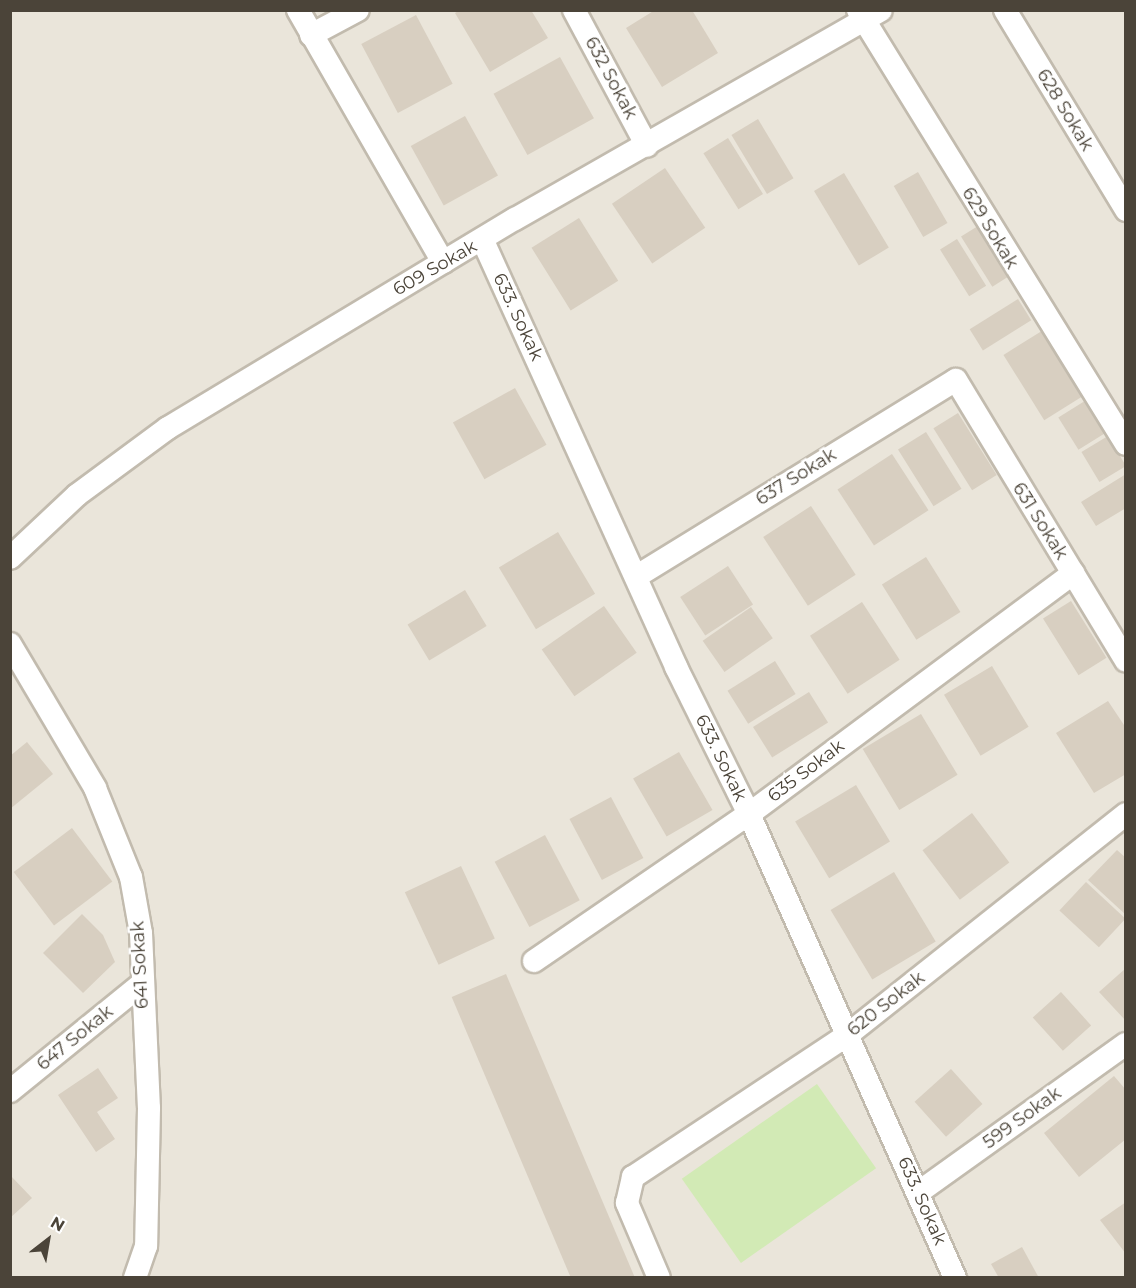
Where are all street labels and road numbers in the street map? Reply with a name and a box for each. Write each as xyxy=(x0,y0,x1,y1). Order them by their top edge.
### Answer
street label: 632 Sokak xyxy=(580,33,642,123)
street label: 628 Sokak xyxy=(1032,65,1098,155)
street label: 629 Sokak xyxy=(957,183,1023,273)
street label: 609 Sokak xyxy=(389,235,481,301)
street label: 633. Sokak xyxy=(488,270,548,364)
street label: 637 Sokak xyxy=(752,444,840,510)
street label: 631 Sokak xyxy=(1008,479,1072,563)
street label: 633. Sokak xyxy=(691,711,751,805)
street label: 635 Sokak xyxy=(763,735,849,807)
street label: 641 Sokak xyxy=(127,921,153,1009)
street label: 620 Sokak xyxy=(843,967,929,1041)
street label: 647 Sokak xyxy=(33,1001,117,1075)
street label: 599 Sokak xyxy=(979,1082,1065,1154)
street label: 633. Sokak xyxy=(893,1154,951,1248)

